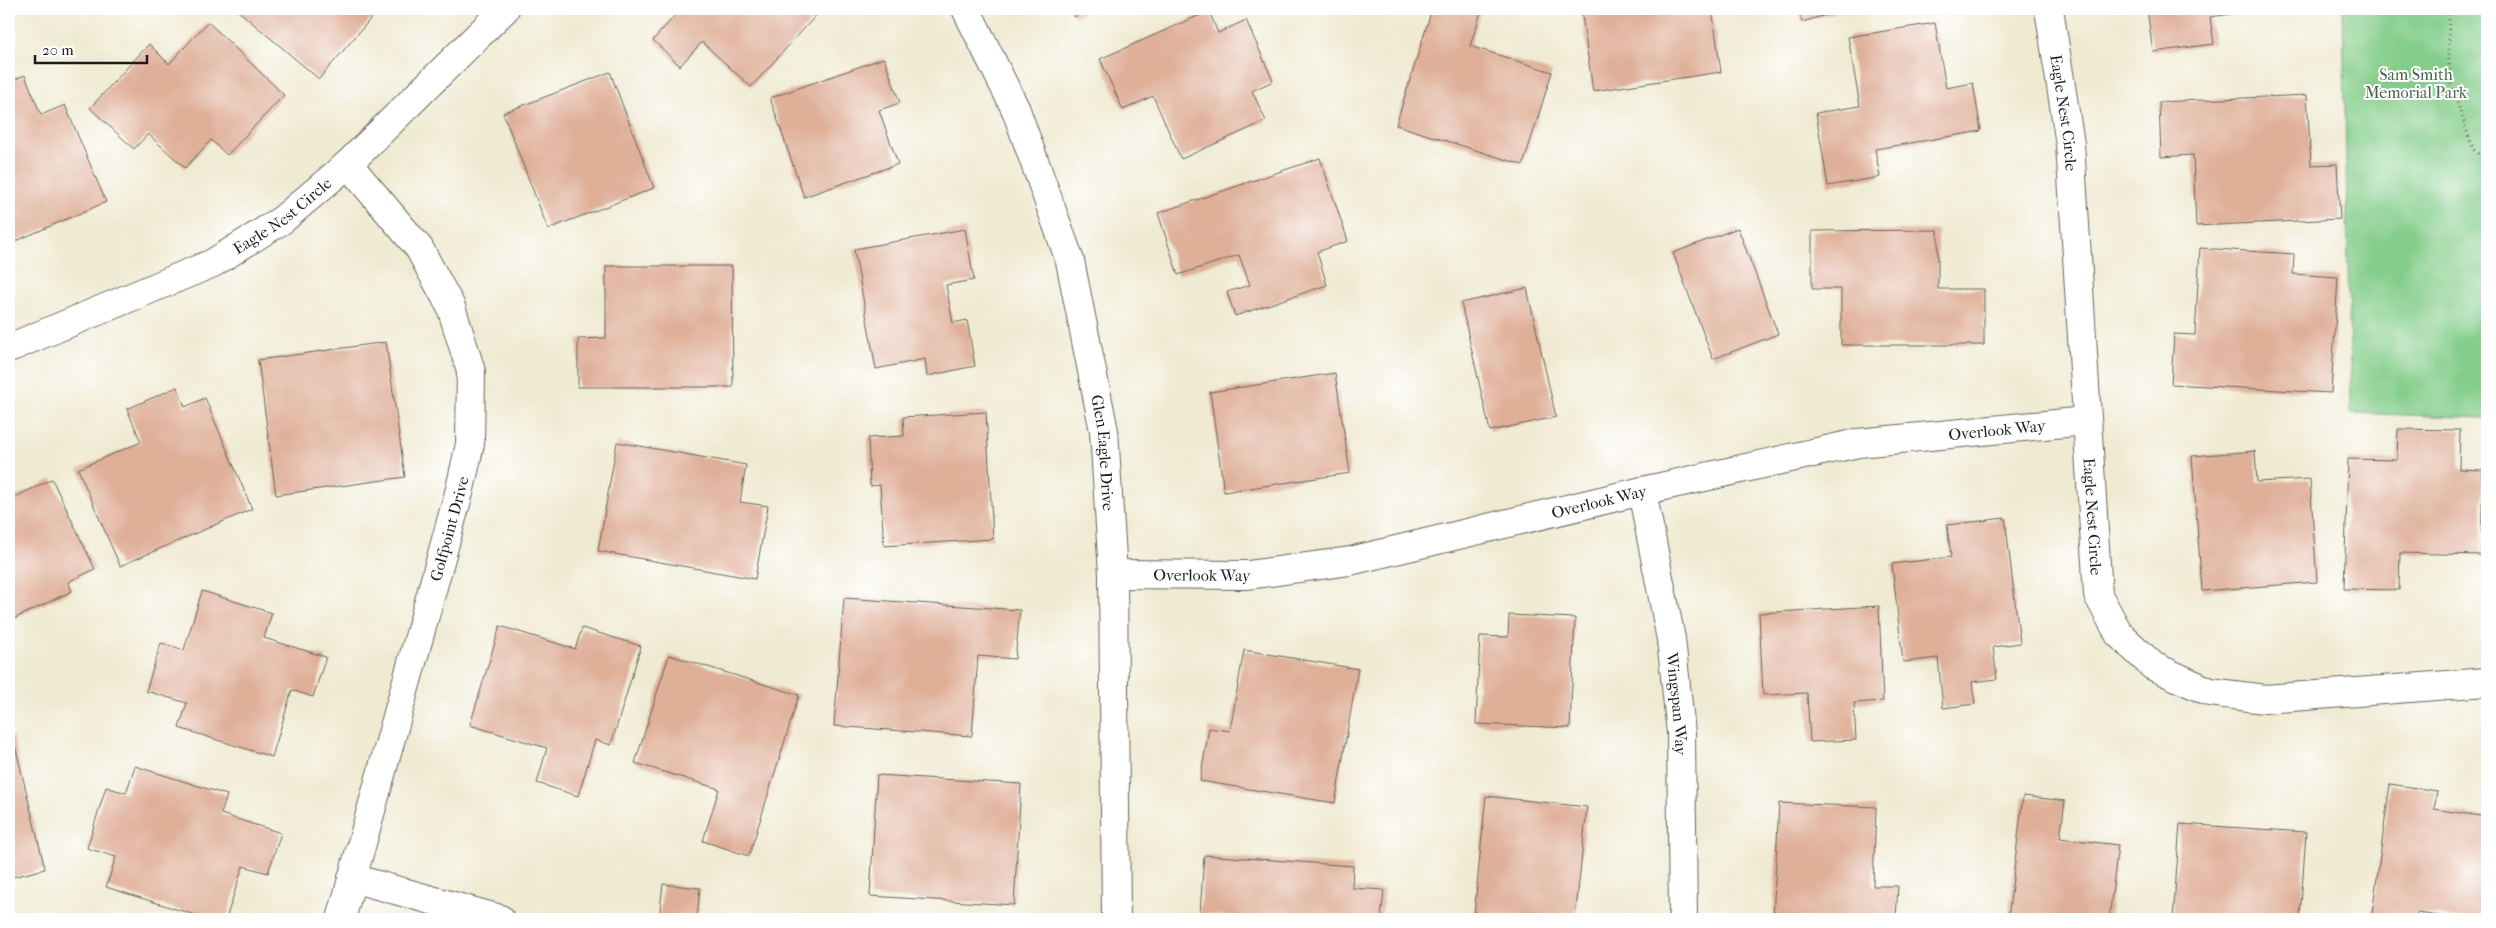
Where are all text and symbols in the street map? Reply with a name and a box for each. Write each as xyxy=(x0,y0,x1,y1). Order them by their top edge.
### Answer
scale bar xyxy=(35,32,148,64)
text: 20 m xyxy=(42,41,74,59)
street label: Eagle Nest Circle xyxy=(2046,53,2081,172)
park label: Sam Smith Memorial Park xyxy=(2365,65,2468,102)
street label: Eagle Nest Circle xyxy=(230,173,335,258)
street label: Glen Eagle Drive xyxy=(1087,393,1118,512)
street label: Overlook Way xyxy=(1948,416,2047,444)
street label: Eagle Nest Circle xyxy=(2080,457,2106,576)
street label: Golfpoint Drive xyxy=(426,474,473,583)
street label: Overlook Way xyxy=(1550,481,1649,522)
street label: Overlook Way xyxy=(1153,565,1251,585)
street label: Wingspan Way xyxy=(1662,651,1691,756)

